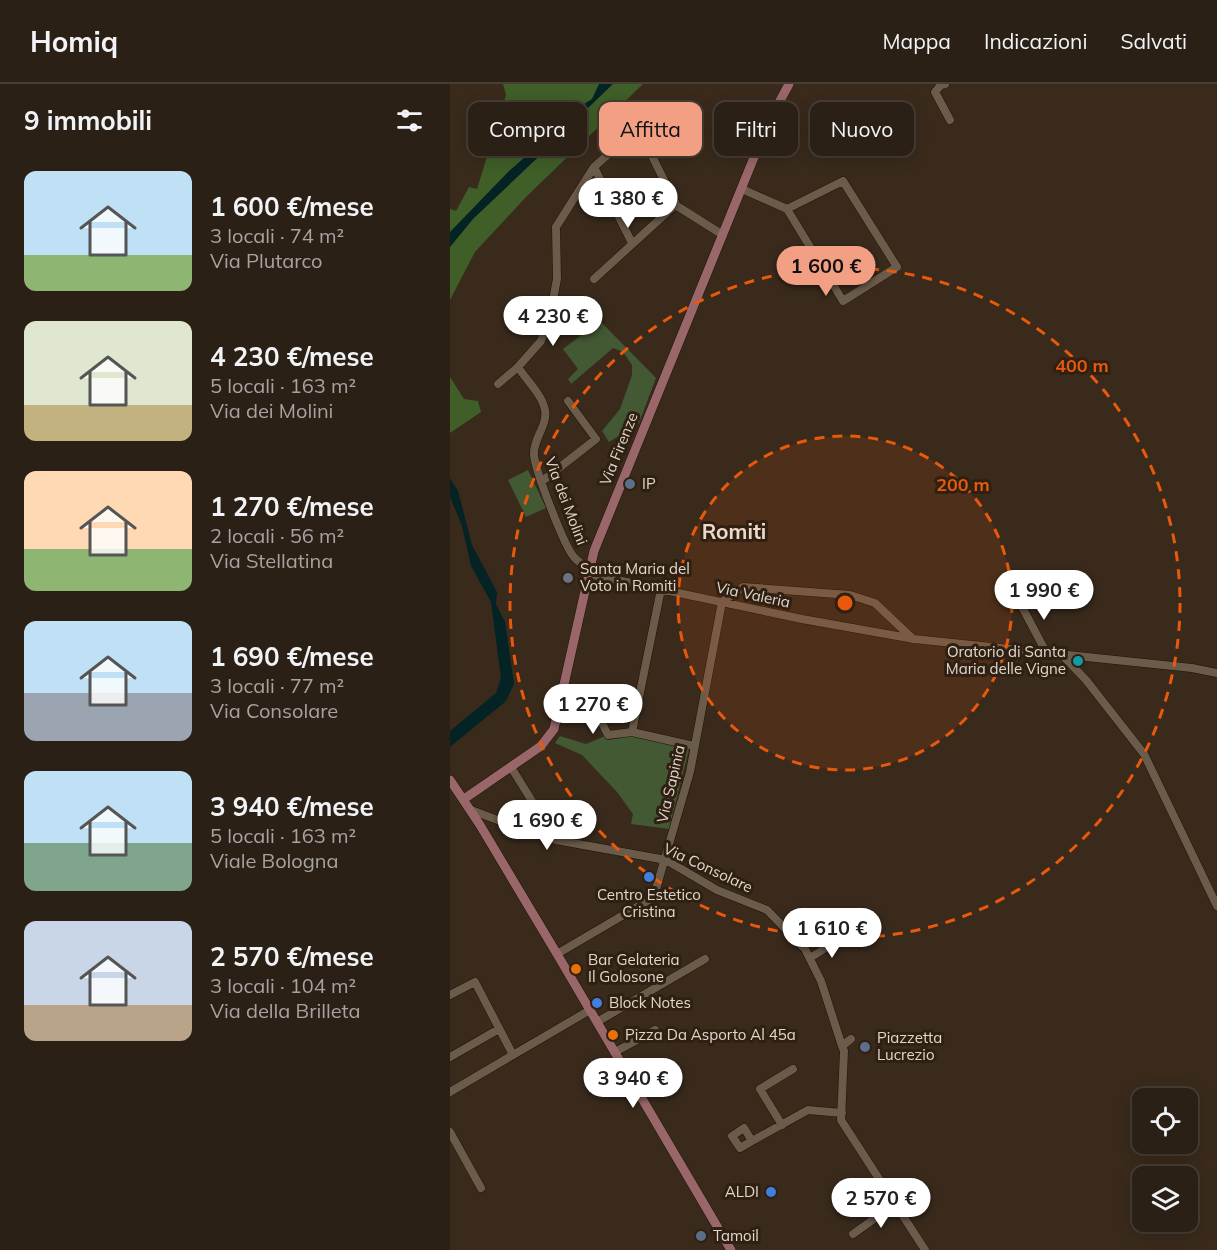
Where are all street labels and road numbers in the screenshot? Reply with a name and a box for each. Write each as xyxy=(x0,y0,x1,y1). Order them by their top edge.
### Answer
street label: Via Firenze xyxy=(595,410,642,488)
street label: Via dei Molini xyxy=(541,454,592,547)
street label: Via Valeria xyxy=(714,577,792,612)
street label: Via Sapinia xyxy=(652,743,689,825)
street label: Via Consolare xyxy=(661,839,756,896)

